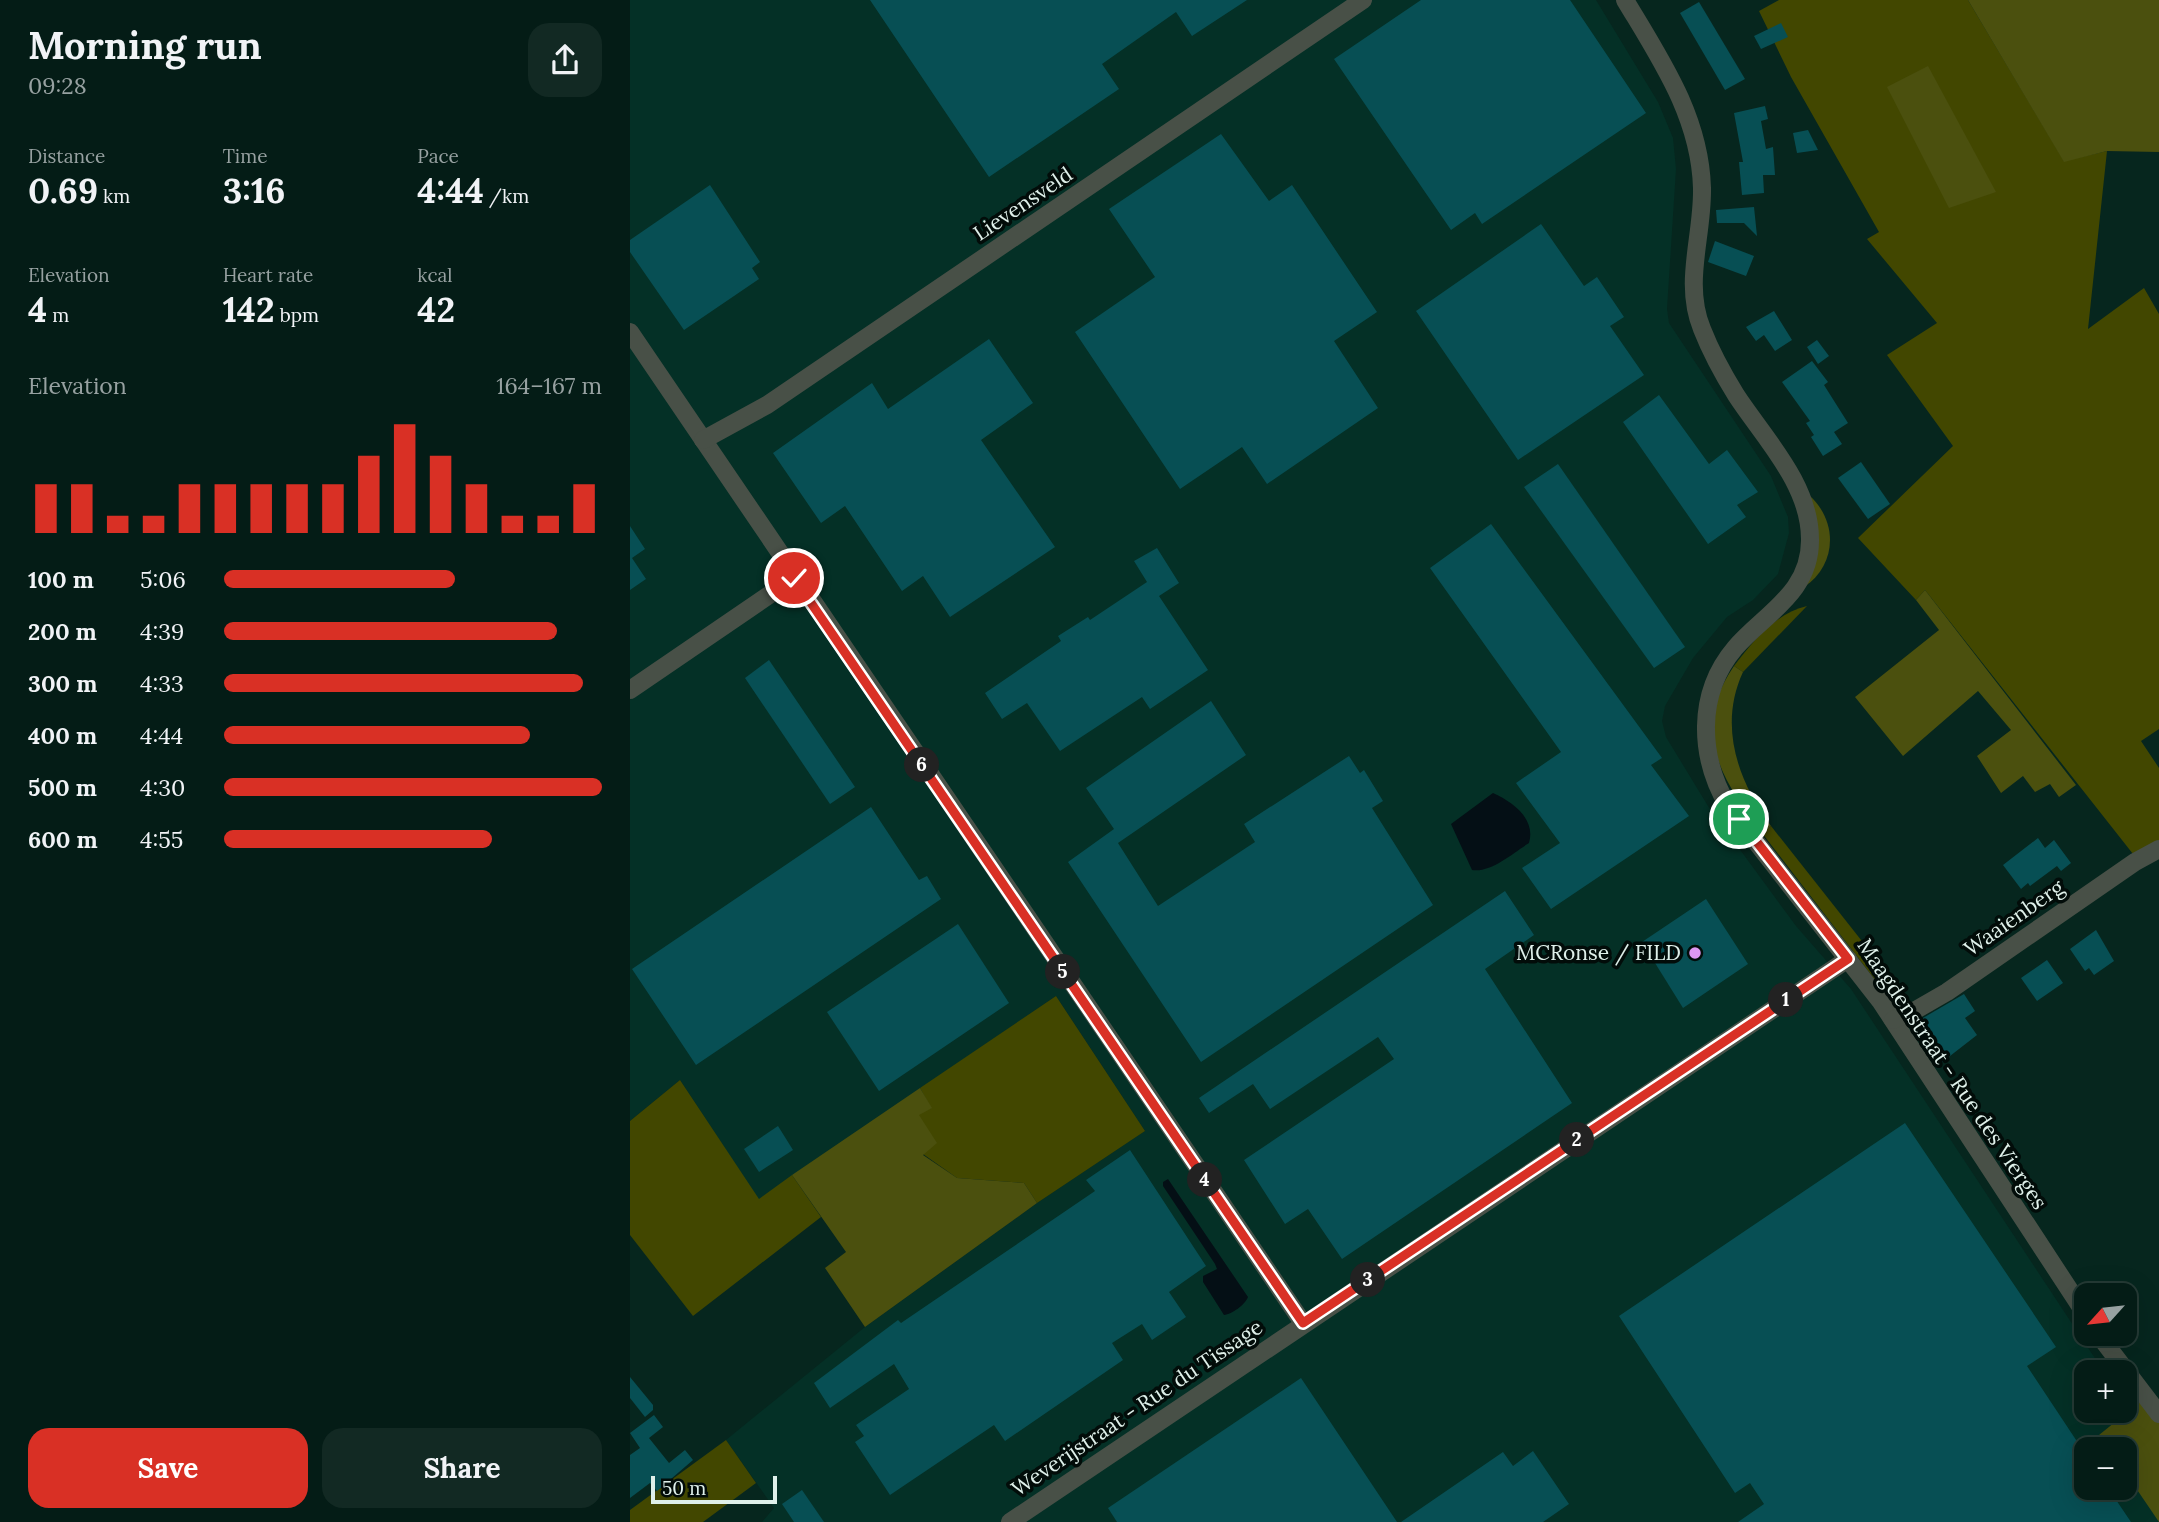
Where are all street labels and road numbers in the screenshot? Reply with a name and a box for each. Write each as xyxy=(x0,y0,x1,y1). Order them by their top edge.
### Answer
street label: Lievensveld xyxy=(968,161,1077,247)
street label: Waaienberg xyxy=(1958,873,2069,962)
street label: Maagdenstraat - Rue des Vierges xyxy=(1851,933,2053,1214)
street label: Weverijstraat - Rue du Tissage xyxy=(1006,1313,1267,1502)

